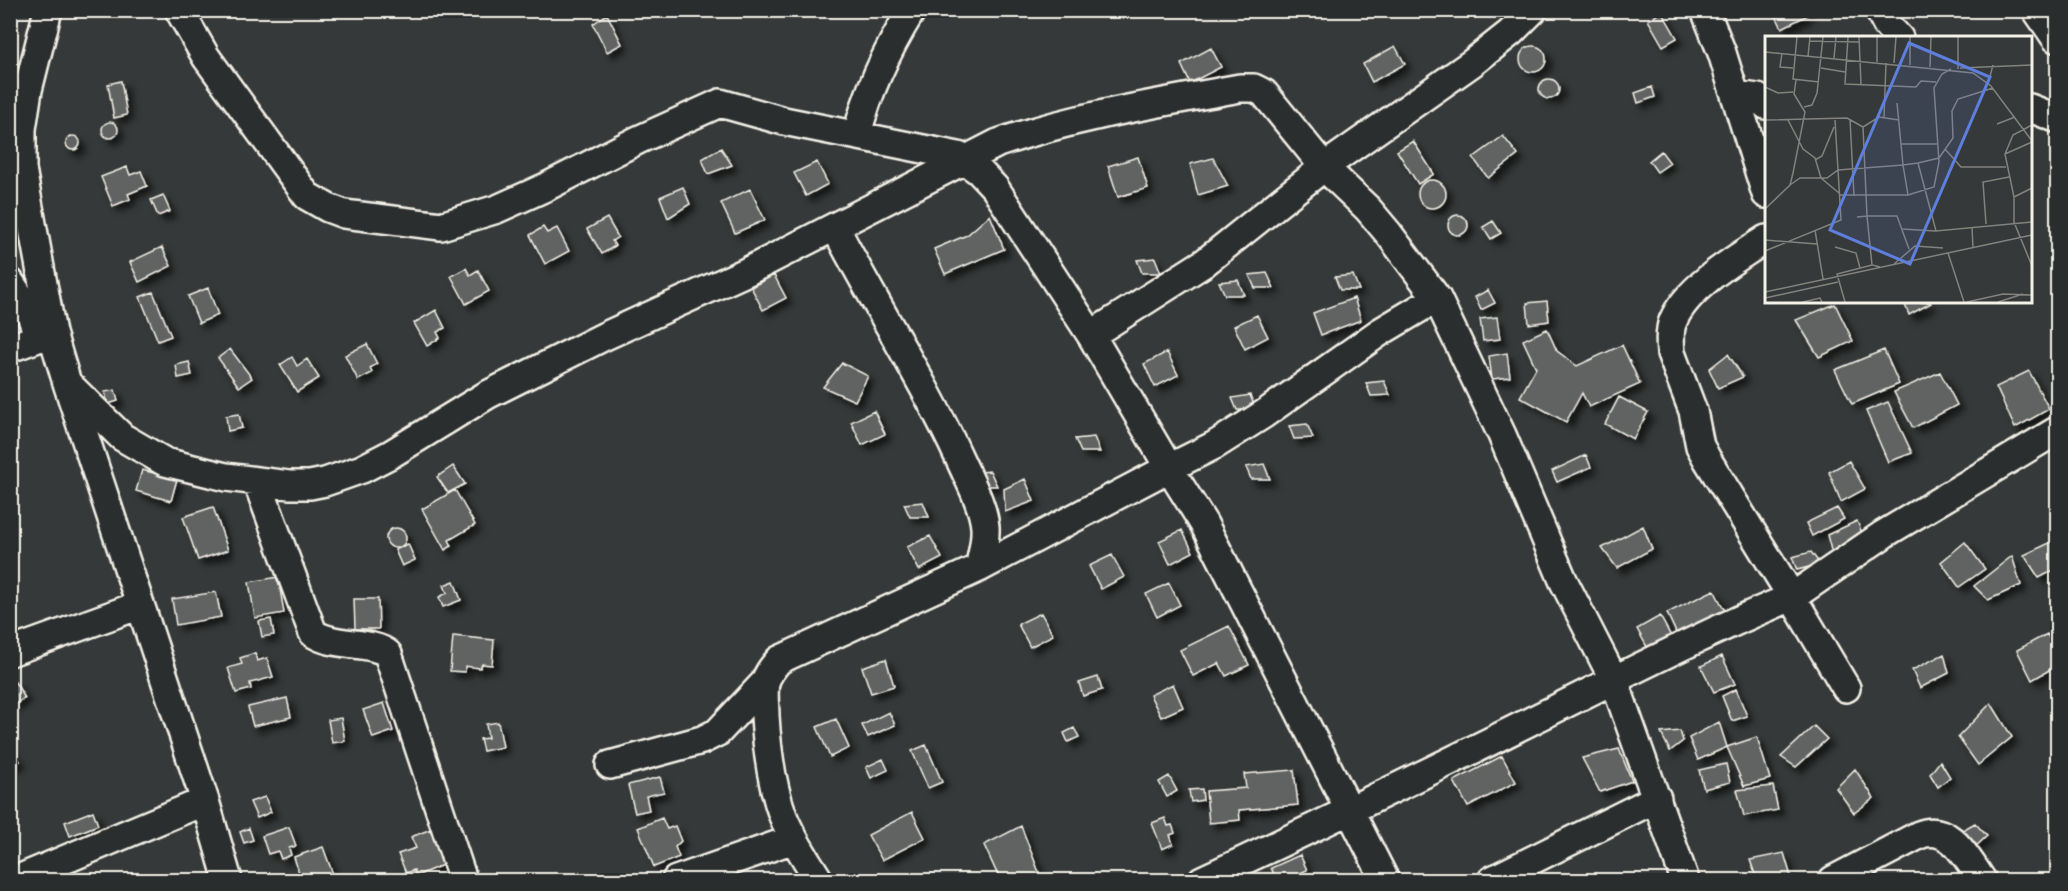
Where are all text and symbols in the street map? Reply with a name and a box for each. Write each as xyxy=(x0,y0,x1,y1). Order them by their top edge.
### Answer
inset map xyxy=(1765,36,2032,303)

